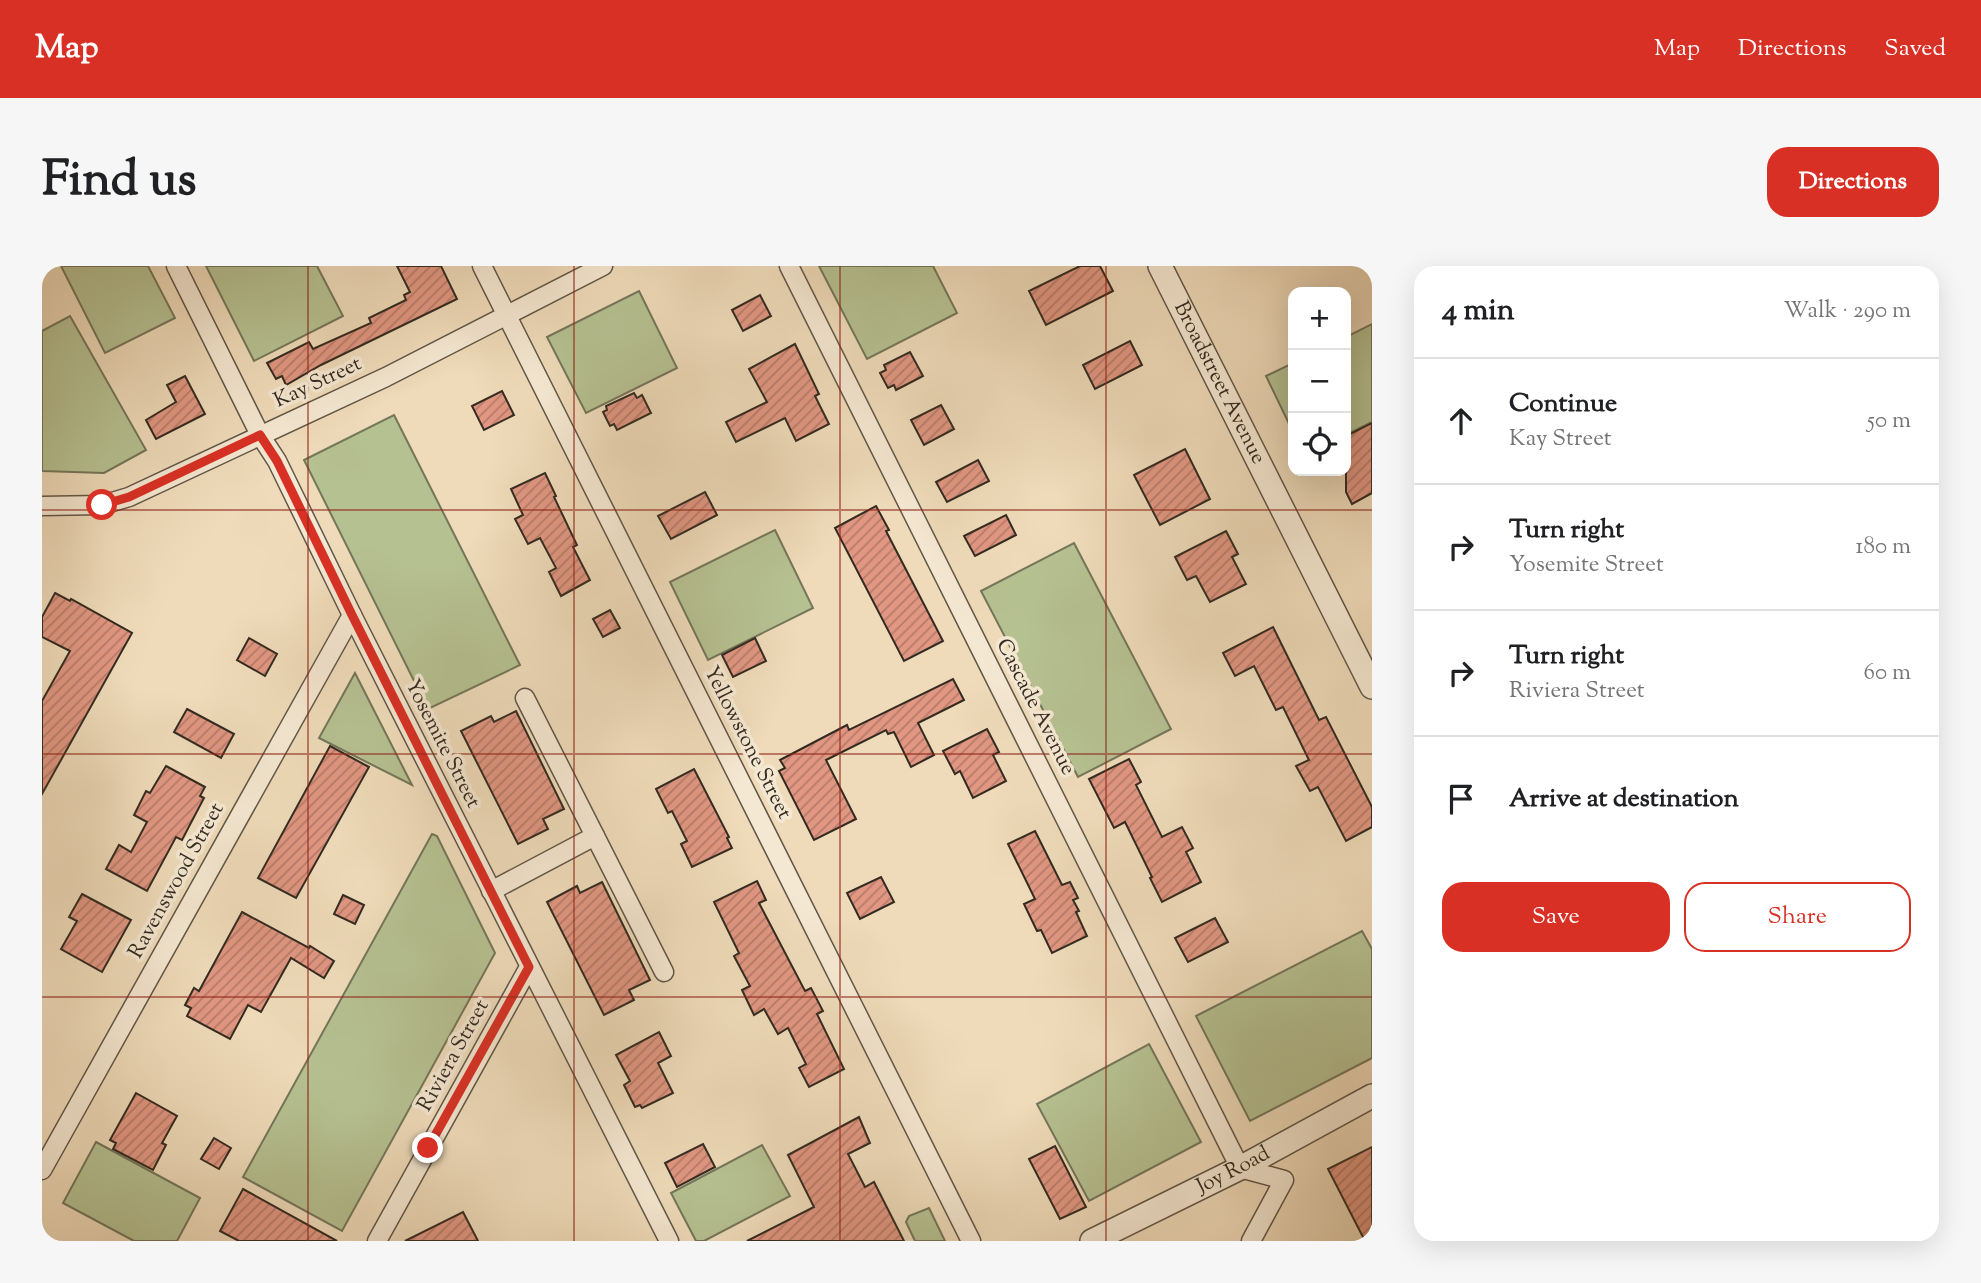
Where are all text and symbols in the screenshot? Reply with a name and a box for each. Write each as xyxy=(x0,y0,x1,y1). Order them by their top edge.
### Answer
text: Map xyxy=(35,25,99,73)
text: Map xyxy=(1654,32,1700,66)
text: Directions xyxy=(1738,32,1846,66)
text: Saved xyxy=(1884,32,1946,66)
text: Find us xyxy=(42,147,196,217)
button: Directions xyxy=(1767,147,1939,217)
map controls xyxy=(1288,287,1351,476)
button: + xyxy=(1288,287,1351,350)
text: 4 min xyxy=(1442,290,1515,333)
text: Walk · 290 m xyxy=(1783,295,1911,328)
street label: Broadstreet Avenue xyxy=(1165,297,1272,469)
street label: Kay Street xyxy=(269,350,367,416)
button: − xyxy=(1288,350,1351,413)
text: Continue xyxy=(1509,386,1617,423)
icon: ahead xyxy=(1442,402,1480,440)
text: 50 m xyxy=(1867,405,1911,438)
button: locate xyxy=(1288,413,1351,476)
text: Kay Street xyxy=(1509,423,1612,456)
route start xyxy=(86,489,117,520)
text: Turn right xyxy=(1509,512,1624,549)
icon: right xyxy=(1442,528,1480,566)
text: 180 m xyxy=(1856,531,1911,564)
text: Yosemite Street xyxy=(1509,549,1664,582)
street label: Cascade Avenue xyxy=(988,634,1082,780)
text: Turn right xyxy=(1509,638,1624,675)
icon: right xyxy=(1442,654,1480,692)
text: 60 m xyxy=(1863,657,1911,690)
street label: Yellowstone Street xyxy=(695,661,799,825)
street label: Yosemite Street xyxy=(397,674,487,814)
text: Riviera Street xyxy=(1509,675,1645,708)
icon: arrive xyxy=(1442,780,1480,818)
text: Arrive at destination xyxy=(1509,781,1739,818)
street label: Ravenswood Street xyxy=(122,798,232,964)
button: Save xyxy=(1442,882,1670,952)
button: Share xyxy=(1684,882,1911,952)
street label: Riviera Street xyxy=(411,995,497,1117)
route end xyxy=(412,1132,443,1163)
street label: Joy Road xyxy=(1191,1139,1276,1203)

